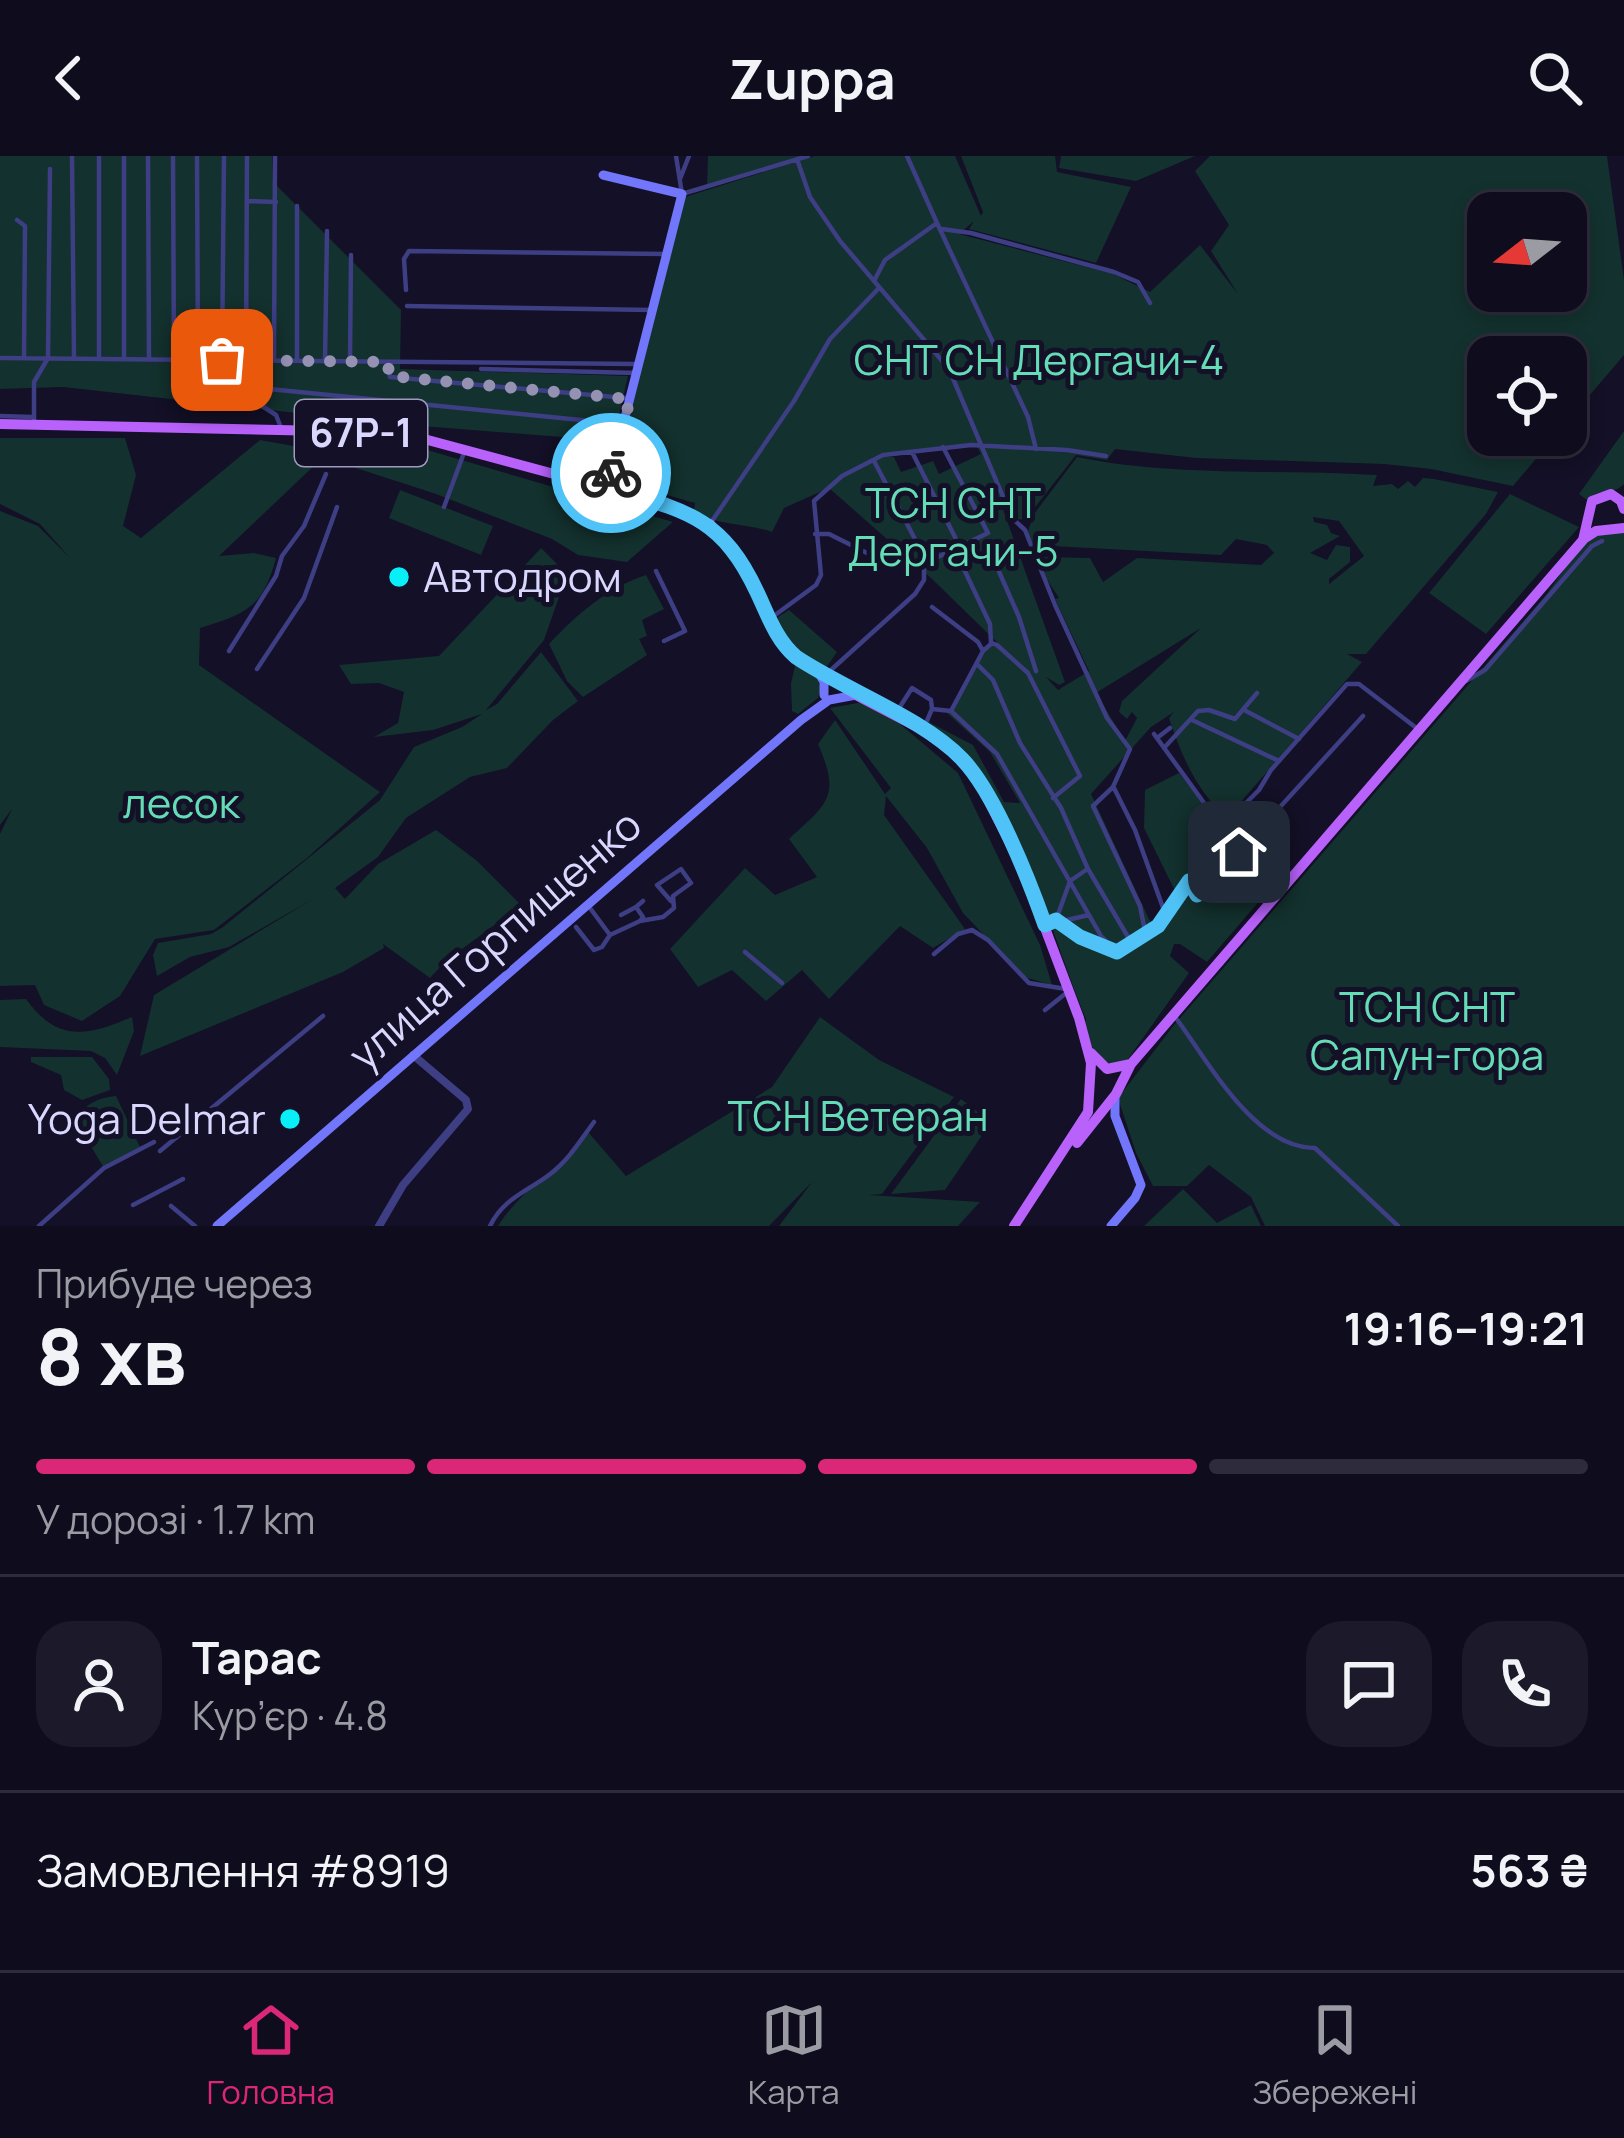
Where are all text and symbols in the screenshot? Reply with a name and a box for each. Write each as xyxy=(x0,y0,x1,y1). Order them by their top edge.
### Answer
text: Zuppa xyxy=(728,41,896,115)
icon: back xyxy=(36,45,102,111)
icon: search xyxy=(1522,45,1588,111)
north arrow xyxy=(1467,192,1587,312)
map controls xyxy=(1467,192,1587,456)
pin xyxy=(171,309,273,411)
icon: bag xyxy=(189,327,255,393)
park label: СНТ СН Дергачи-4 xyxy=(854,330,1224,388)
button: locate xyxy=(1467,336,1587,456)
road number: 67Р-1 xyxy=(295,400,427,466)
courier xyxy=(551,413,671,533)
icon: bike xyxy=(578,440,644,506)
park label: ТСН СНТ Дергачи-5 xyxy=(847,473,1059,579)
place label: Автодром xyxy=(423,547,622,605)
marker: Автодром xyxy=(386,564,412,590)
park label: лесок xyxy=(122,773,241,831)
street label: улица Горпищенко xyxy=(336,796,653,1083)
pin xyxy=(1188,801,1290,903)
icon: home xyxy=(1206,819,1272,885)
park label: ТСН СНТ Сапун-гора xyxy=(1310,977,1544,1083)
park label: ТСН Ветеран xyxy=(727,1086,989,1144)
place label: Yoga Delmar xyxy=(28,1089,266,1147)
marker: Yoga Delmar xyxy=(277,1106,303,1132)
text: Прибуде через xyxy=(36,1256,313,1310)
text: 19:16–19:21 xyxy=(1344,1297,1588,1359)
text: 8 хв xyxy=(36,1302,186,1408)
text: У дорозі · 1.7 km xyxy=(36,1492,315,1546)
button: person xyxy=(36,1621,162,1747)
button: chat xyxy=(1306,1621,1432,1747)
button: phone xyxy=(1462,1621,1588,1747)
text: Тарас xyxy=(192,1626,322,1688)
text: Кур’єр · 4.8 xyxy=(192,1688,388,1742)
text: Замовлення #8919 xyxy=(36,1839,450,1901)
text: 563 ₴ xyxy=(1470,1839,1588,1901)
tab: Головна xyxy=(206,1997,335,2114)
tab: Карта xyxy=(748,1997,839,2114)
tab: Збережені xyxy=(1252,1997,1418,2114)

